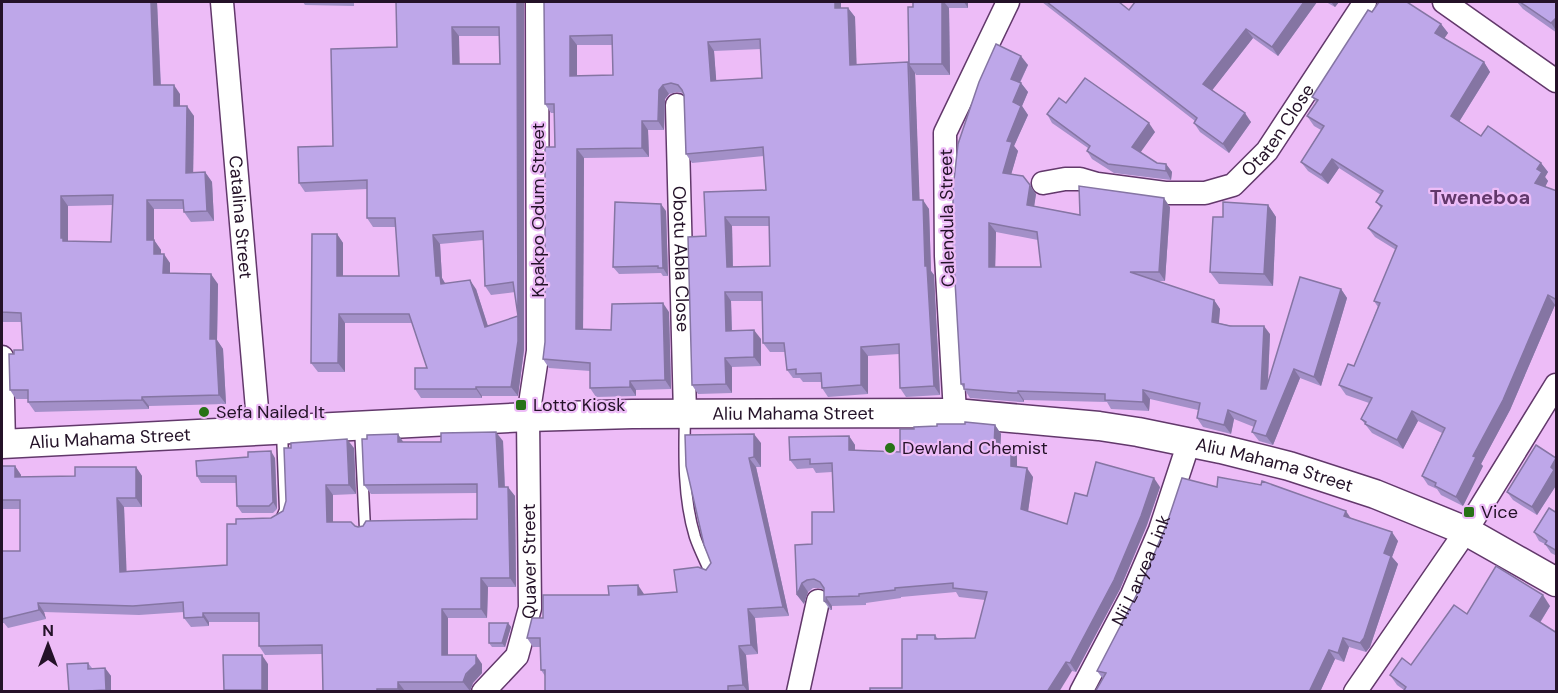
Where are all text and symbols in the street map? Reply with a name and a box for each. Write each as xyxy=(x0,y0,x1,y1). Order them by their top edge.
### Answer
street label: Otaten Close xyxy=(1236,79,1320,182)
street label: Kpakpo Odum Street xyxy=(526,123,550,297)
street label: Calendula Street xyxy=(934,149,960,287)
street label: Catalina Street xyxy=(223,155,258,280)
district label: Tweneboa xyxy=(1430,184,1530,210)
street label: Obotu Abla Close xyxy=(667,185,695,332)
place label: Lotto Kiosk xyxy=(533,393,625,417)
marker: Lotto Kiosk xyxy=(514,398,528,412)
place label: Sefa Nailed It xyxy=(216,400,325,424)
street label: Aliu Mahama Street xyxy=(712,401,874,426)
marker: Sefa Nailed It xyxy=(197,405,211,419)
street label: Aliu Mahama Street xyxy=(28,422,191,455)
street label: Aliu Mahama Street xyxy=(1193,432,1356,498)
place label: Dewland Chemist xyxy=(902,436,1048,460)
marker: Dewland Chemist xyxy=(883,441,897,455)
place label: Vice xyxy=(1481,500,1518,524)
street label: Quaver Street xyxy=(516,503,542,622)
marker: Vice xyxy=(1462,505,1476,519)
street label: Nii Laryea Link xyxy=(1106,512,1176,630)
north arrow xyxy=(18,615,78,675)
text: N xyxy=(42,620,54,641)

